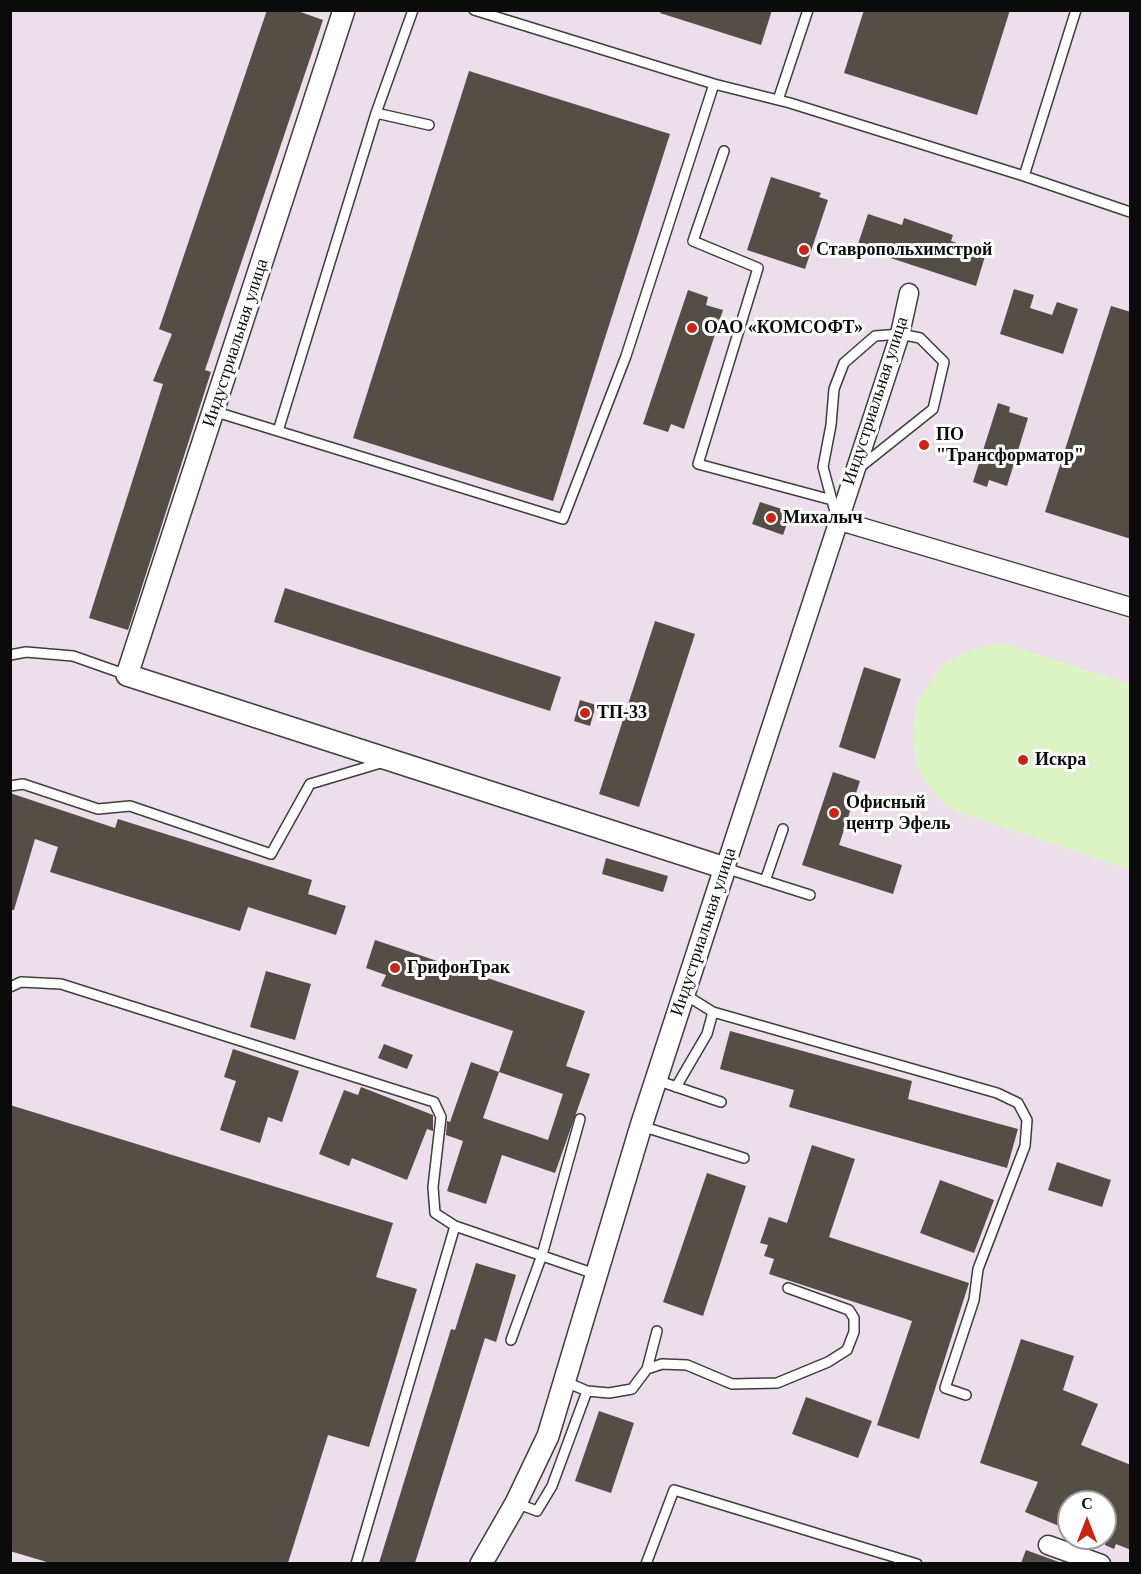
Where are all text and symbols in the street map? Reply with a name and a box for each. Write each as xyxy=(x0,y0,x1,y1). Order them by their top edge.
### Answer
place label: Ставропольхимстрой xyxy=(816,239,992,261)
marker: Ставропольхимстрой xyxy=(797,243,811,257)
street label: Индустриальная улица xyxy=(199,256,273,430)
street label: Индустриальная улица xyxy=(839,314,913,488)
place label: ОАО «КОМСОФТ» xyxy=(704,317,863,339)
marker: ОАО «КОМСОФТ» xyxy=(685,321,699,335)
place label: ПО "Трансформатор" xyxy=(936,424,1084,466)
marker: ПО "Трансформатор" xyxy=(917,438,931,452)
place label: Михалыч xyxy=(783,507,863,529)
marker: Михалыч xyxy=(764,511,778,525)
place label: ТП-33 xyxy=(597,702,647,724)
marker: ТП-33 xyxy=(578,706,592,720)
place label: Искра xyxy=(1035,749,1086,771)
marker: Искра xyxy=(1016,753,1030,767)
place label: Офисный центр Эфель xyxy=(846,792,951,834)
marker: Офисный центр Эфель xyxy=(827,806,841,820)
street label: Индустриальная улица xyxy=(667,845,741,1019)
place label: ГрифонТрак xyxy=(407,957,510,979)
marker: ГрифонТрак xyxy=(388,961,402,975)
north arrow xyxy=(1057,1490,1117,1550)
text: С xyxy=(1081,1495,1093,1512)

